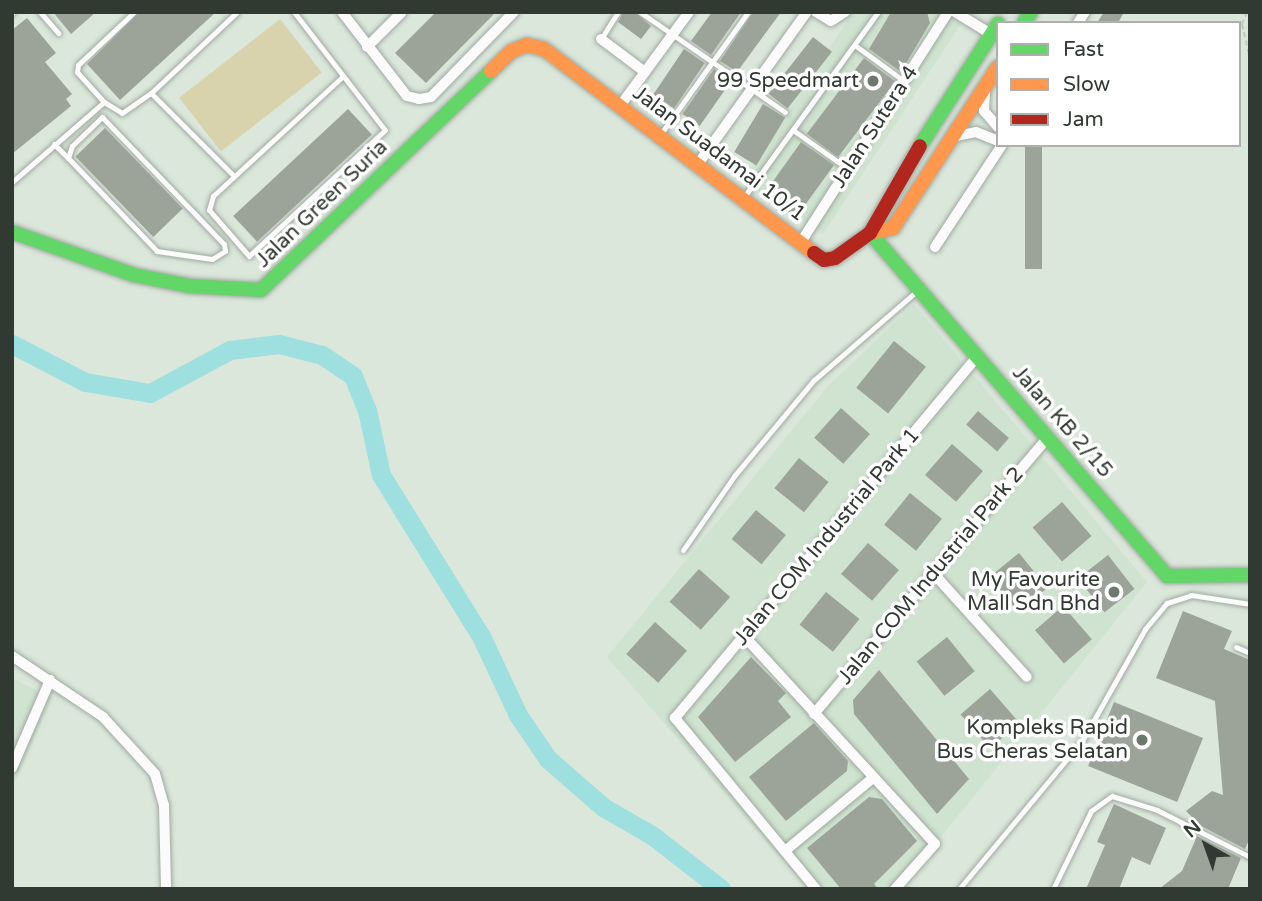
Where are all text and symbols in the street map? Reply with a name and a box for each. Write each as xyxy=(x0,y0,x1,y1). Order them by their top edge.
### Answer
legend xyxy=(996,21,1241,147)
text: Fast xyxy=(1063,37,1104,62)
street label: Jalan Sutera 4 xyxy=(826,61,924,193)
place label: 99 Speedmart xyxy=(717,68,859,94)
text: Slow xyxy=(1063,72,1110,97)
marker: 99 Speedmart xyxy=(865,73,881,89)
street label: Jalan Suadamai 10/1 xyxy=(628,81,810,227)
text: Jam xyxy=(1063,107,1104,132)
street label: Jalan Green Suria xyxy=(251,135,393,273)
street label: Jalan KB 2/15 xyxy=(1007,361,1117,483)
street label: Jalan COM Industrial Park 1 xyxy=(729,423,925,651)
street label: Jalan COM Industrial Park 2 xyxy=(833,462,1029,690)
place label: My Favourite Mall Sdn Bhd xyxy=(967,567,1100,617)
marker: My Favourite Mall Sdn Bhd xyxy=(1106,584,1122,600)
place label: Kompleks Rapid Bus Cheras Selatan xyxy=(936,715,1128,765)
marker: Kompleks Rapid Bus Cheras Selatan xyxy=(1134,732,1150,748)
north arrow xyxy=(1171,810,1241,880)
text: N xyxy=(1180,816,1205,842)

